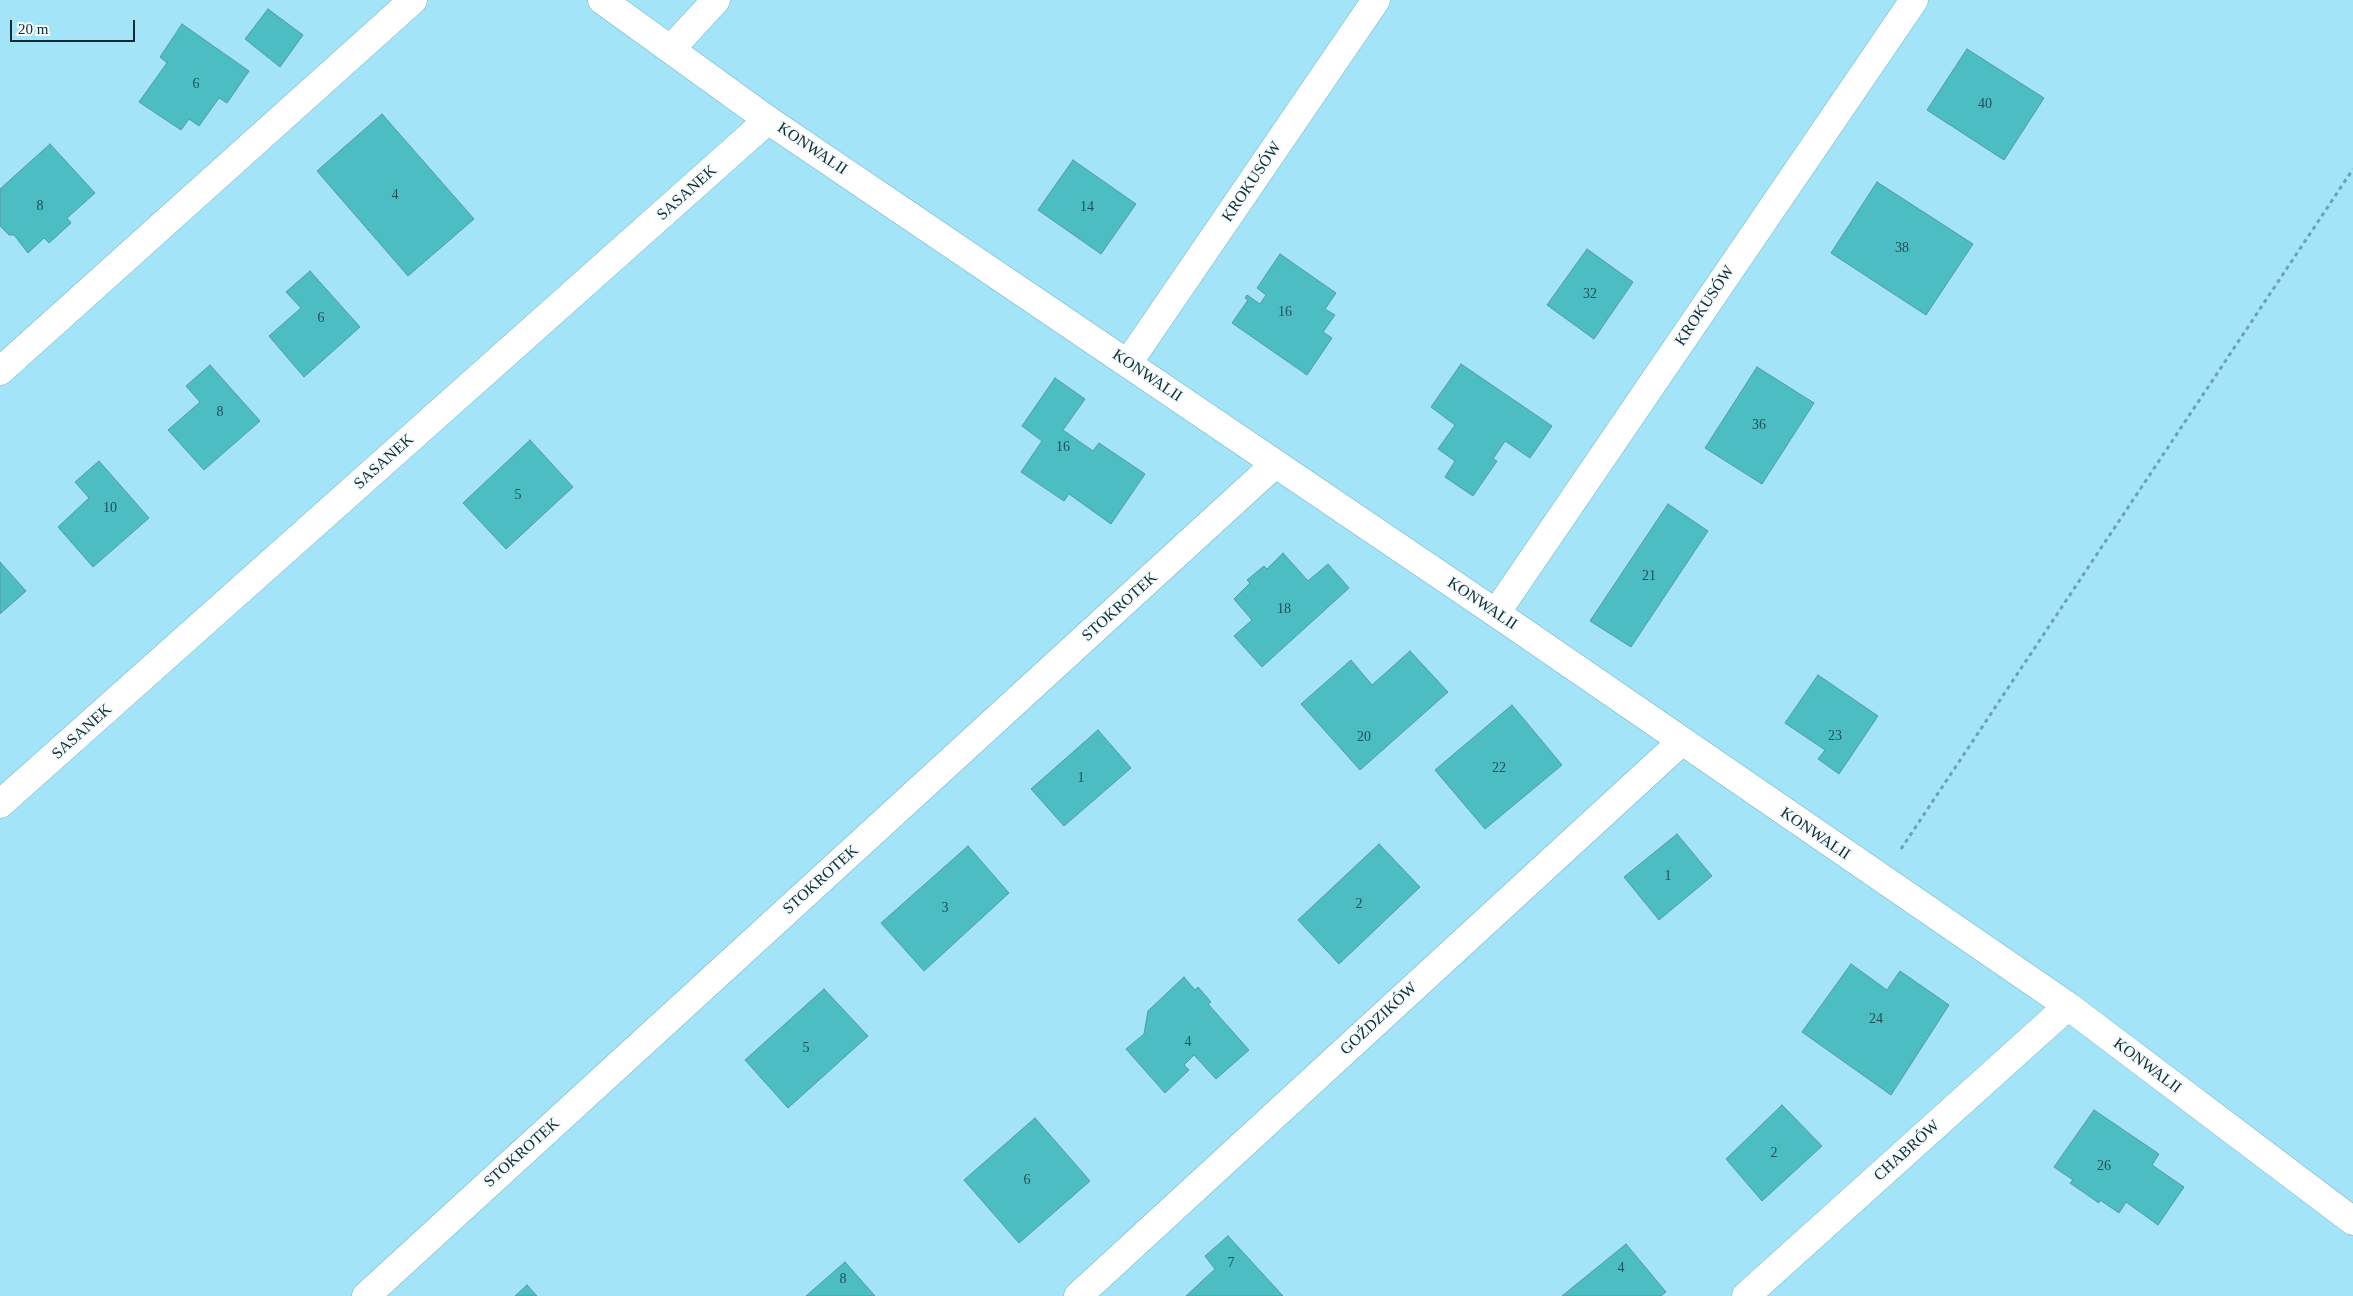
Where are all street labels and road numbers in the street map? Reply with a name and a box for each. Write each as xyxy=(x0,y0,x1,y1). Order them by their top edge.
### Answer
street label: KONWALII xyxy=(773,119,851,179)
street label: KROKUSÓW xyxy=(1218,138,1286,226)
street label: SASANEK xyxy=(653,161,721,225)
street label: KROKUSÓW xyxy=(1671,262,1739,350)
street label: KONWALII xyxy=(1108,346,1186,406)
street label: SASANEK xyxy=(350,430,418,494)
street label: STOKROTEK xyxy=(1078,568,1162,646)
street label: KONWALII xyxy=(1443,574,1521,634)
street label: SASANEK xyxy=(48,700,116,764)
street label: KONWALII xyxy=(1776,804,1854,864)
street label: STOKROTEK xyxy=(779,841,863,919)
street label: GOŹDZIKÓW xyxy=(1337,979,1421,1059)
street label: KONWALII xyxy=(2109,1034,2185,1098)
street label: STOKROTEK xyxy=(480,1114,564,1192)
street label: CHABRÓW xyxy=(1870,1117,1944,1185)

